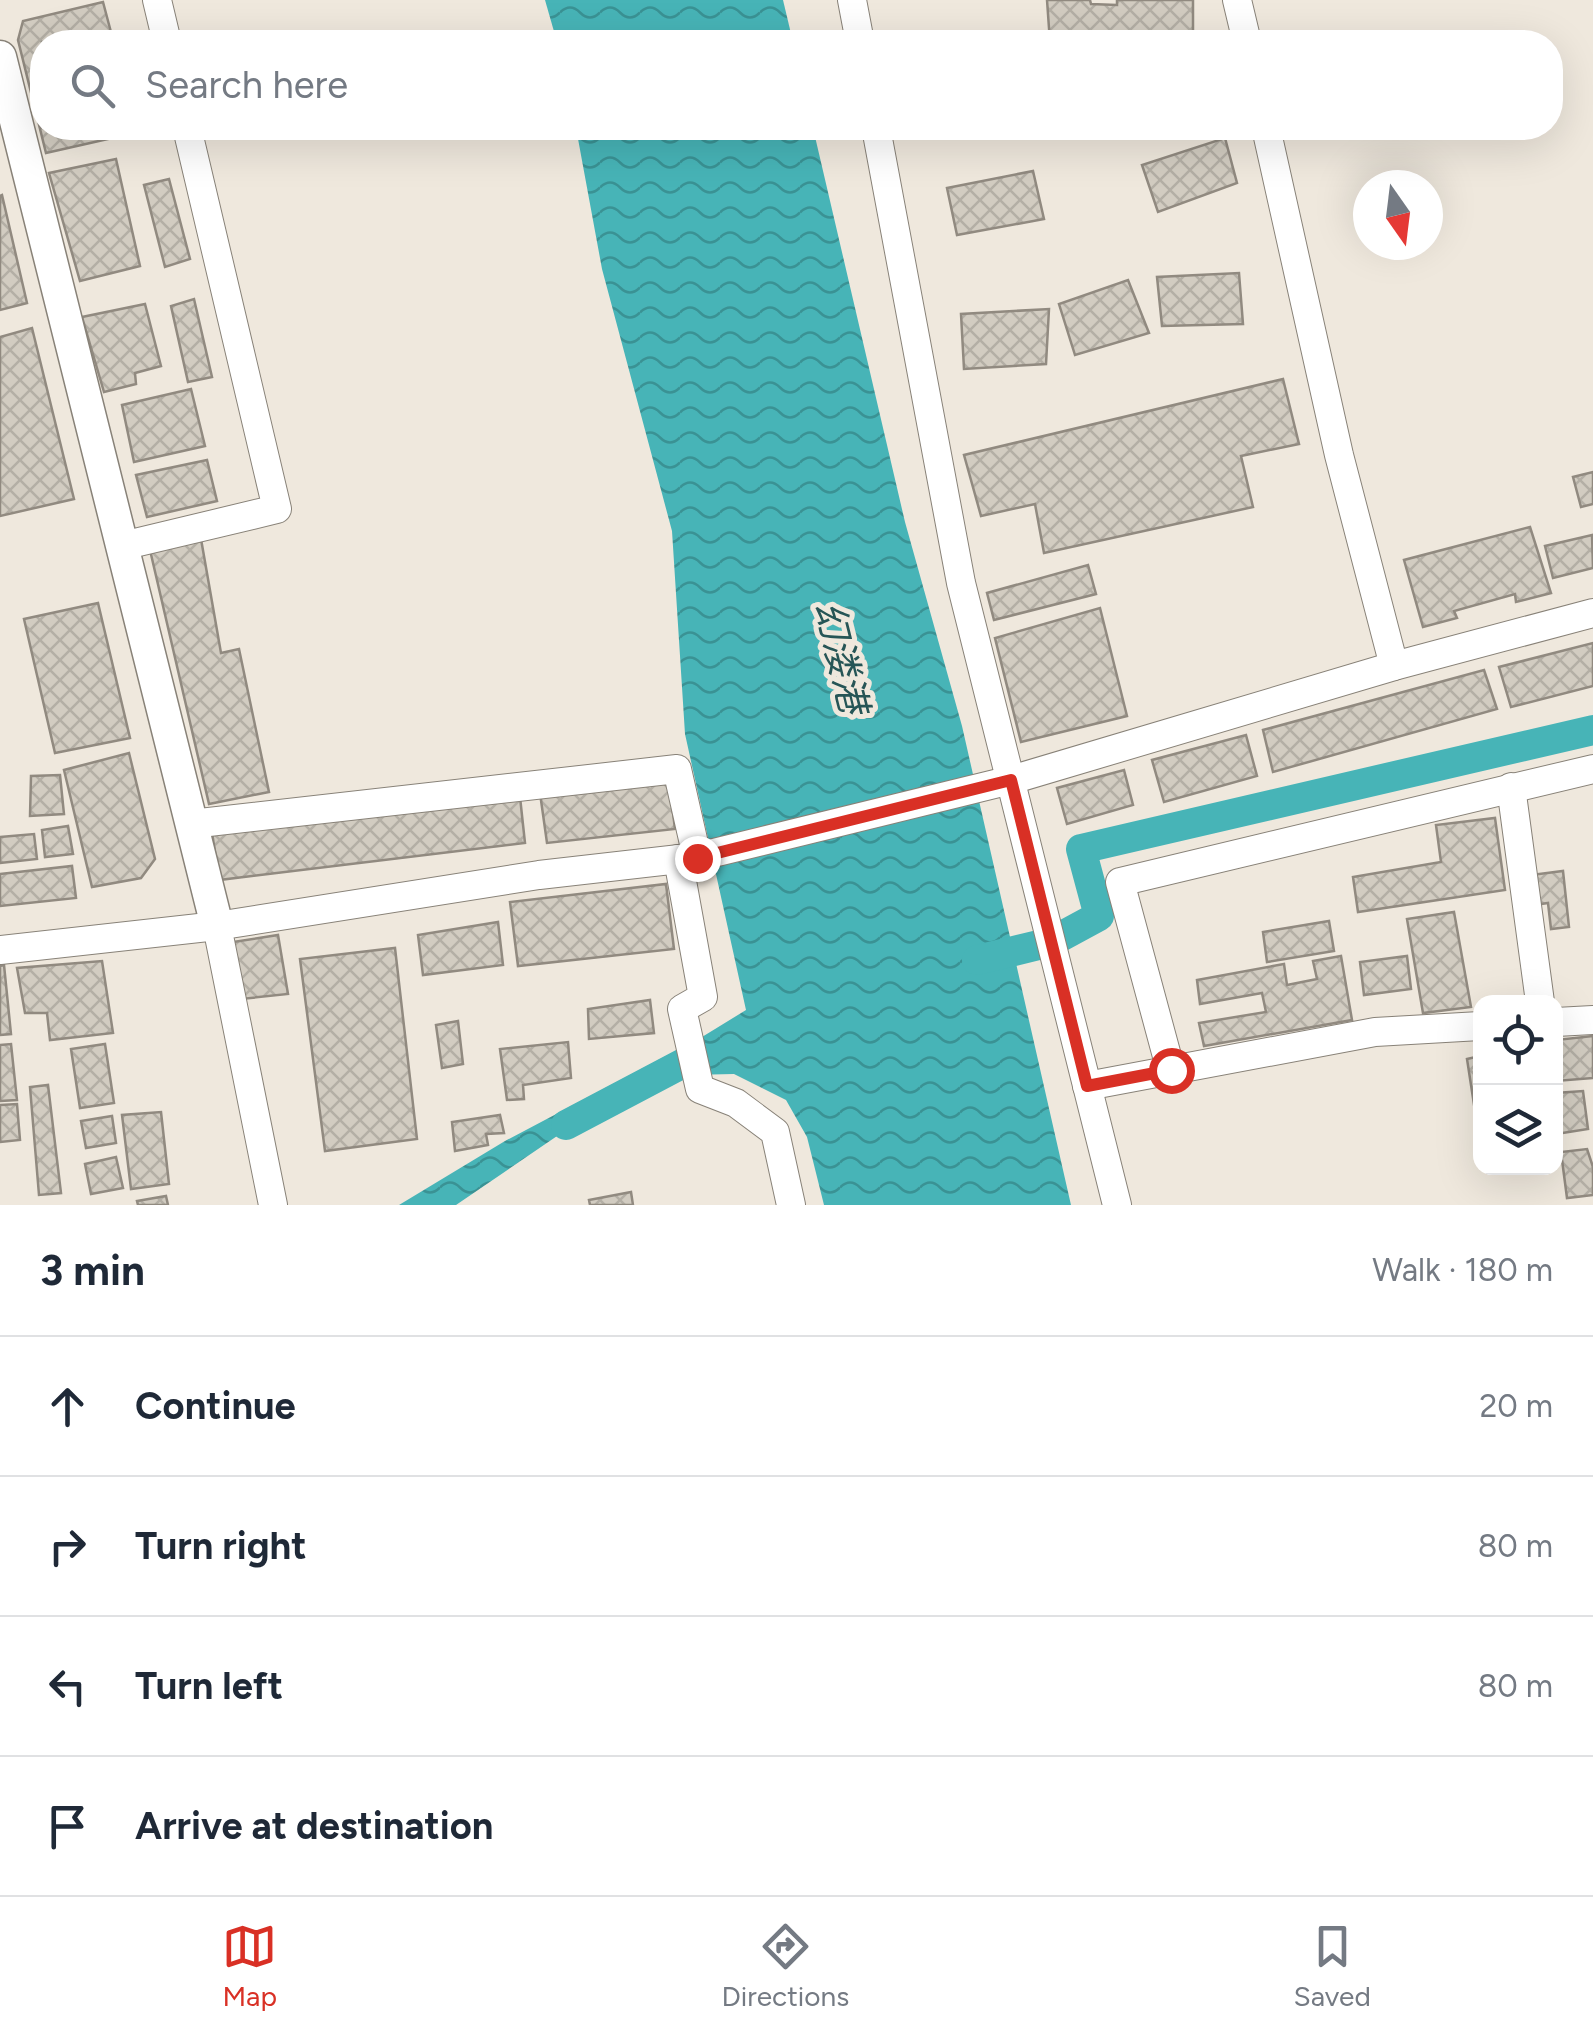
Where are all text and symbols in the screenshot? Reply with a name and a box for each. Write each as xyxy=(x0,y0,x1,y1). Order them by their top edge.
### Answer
search box xyxy=(30,30,1563,140)
icon: search xyxy=(65,58,120,113)
text: Search here xyxy=(145,62,348,108)
north arrow xyxy=(1353,170,1443,260)
water label: 幻溇港 xyxy=(805,596,878,723)
route end xyxy=(675,836,721,882)
map controls xyxy=(1473,995,1563,1175)
button: locate xyxy=(1473,995,1563,1085)
route start xyxy=(1149,1048,1195,1094)
button: layers xyxy=(1473,1085,1563,1175)
text: 3 min xyxy=(40,1245,145,1296)
text: Walk · 180 m xyxy=(1372,1251,1553,1289)
icon: ahead xyxy=(40,1379,95,1434)
text: Continue xyxy=(135,1383,296,1429)
text: 20 m xyxy=(1479,1387,1553,1425)
icon: right xyxy=(40,1519,95,1574)
text: Turn right xyxy=(135,1523,307,1569)
text: 80 m xyxy=(1478,1527,1553,1565)
icon: left xyxy=(40,1659,95,1714)
text: Turn left xyxy=(135,1663,283,1709)
text: 80 m xyxy=(1478,1667,1553,1705)
icon: arrive xyxy=(40,1799,95,1854)
text: Arrive at destination xyxy=(135,1803,493,1849)
tab: Map xyxy=(222,1919,277,2013)
tab: Directions xyxy=(722,1919,849,2013)
tab: Saved xyxy=(1294,1919,1371,2013)

